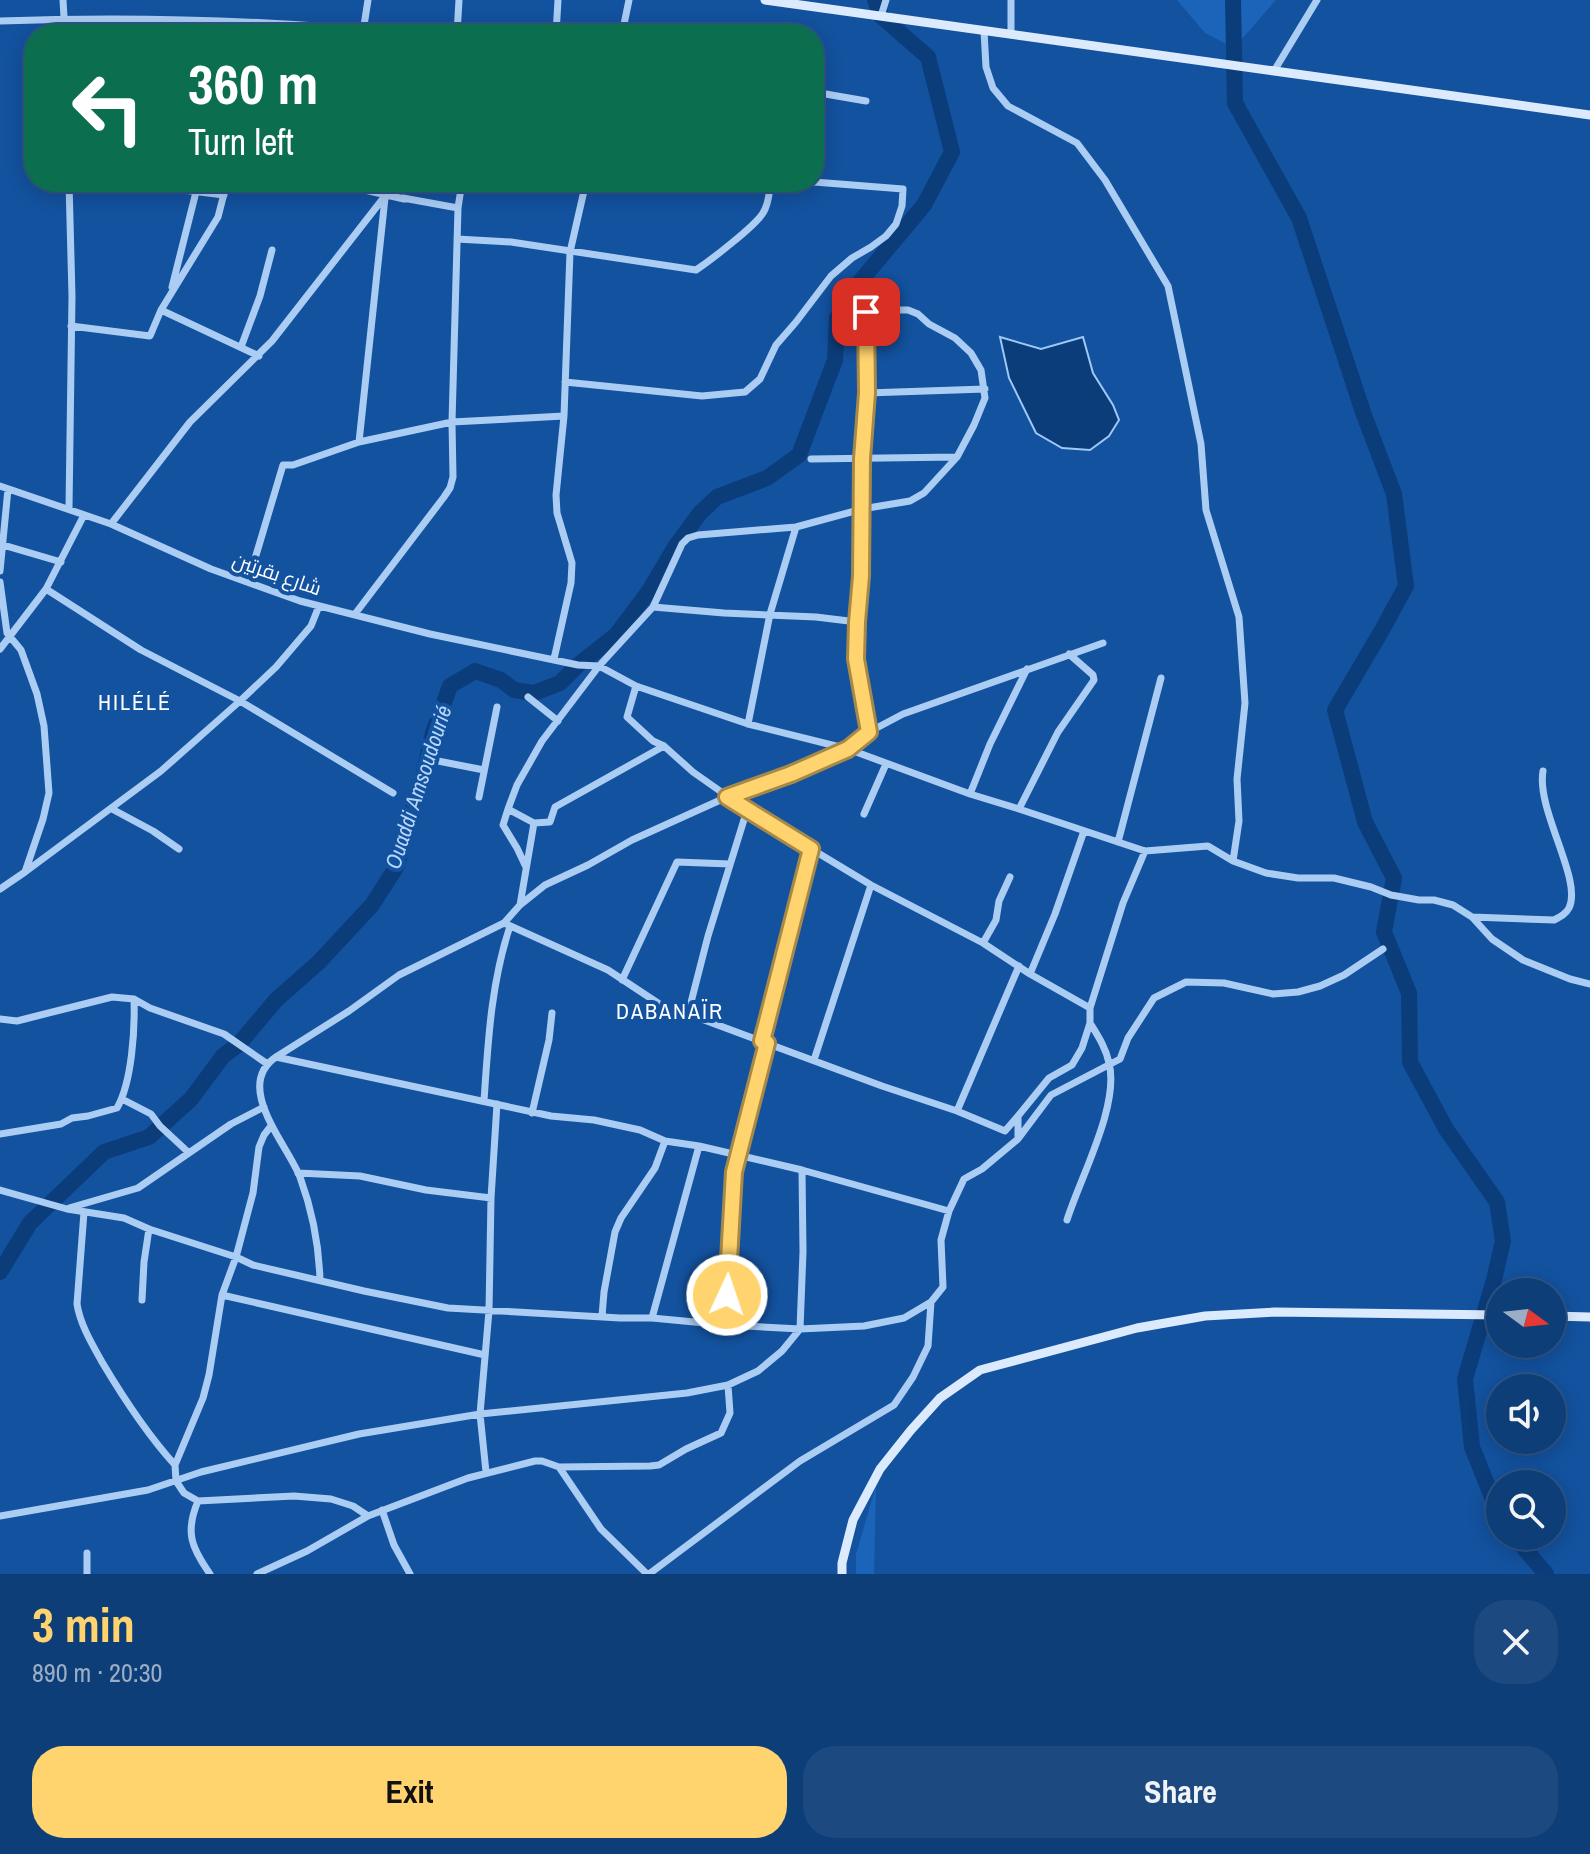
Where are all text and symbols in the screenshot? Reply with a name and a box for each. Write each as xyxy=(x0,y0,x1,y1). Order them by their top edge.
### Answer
text: 360 m xyxy=(188,46,318,121)
icon: left xyxy=(56,56,160,160)
text: Turn left xyxy=(188,118,294,166)
pin xyxy=(832,278,900,346)
icon: arrive xyxy=(844,290,888,334)
street label: شارع بقرتين xyxy=(229,546,325,602)
district label: HILÉLÉ xyxy=(98,687,172,717)
water label: Ouaddi Amsoudourié xyxy=(377,701,459,873)
district label: DABANAÏR xyxy=(616,996,724,1026)
position arrow xyxy=(685,1253,769,1337)
north arrow xyxy=(1486,1278,1566,1358)
map controls xyxy=(1486,1278,1566,1550)
button: sound xyxy=(1486,1374,1566,1454)
button: search xyxy=(1486,1470,1566,1550)
text: 3 min xyxy=(32,1592,135,1657)
button: close xyxy=(1474,1600,1558,1684)
text: 890 m · 20:30 xyxy=(32,1655,162,1690)
button: Exit xyxy=(32,1746,787,1838)
button: Share xyxy=(803,1746,1558,1838)

